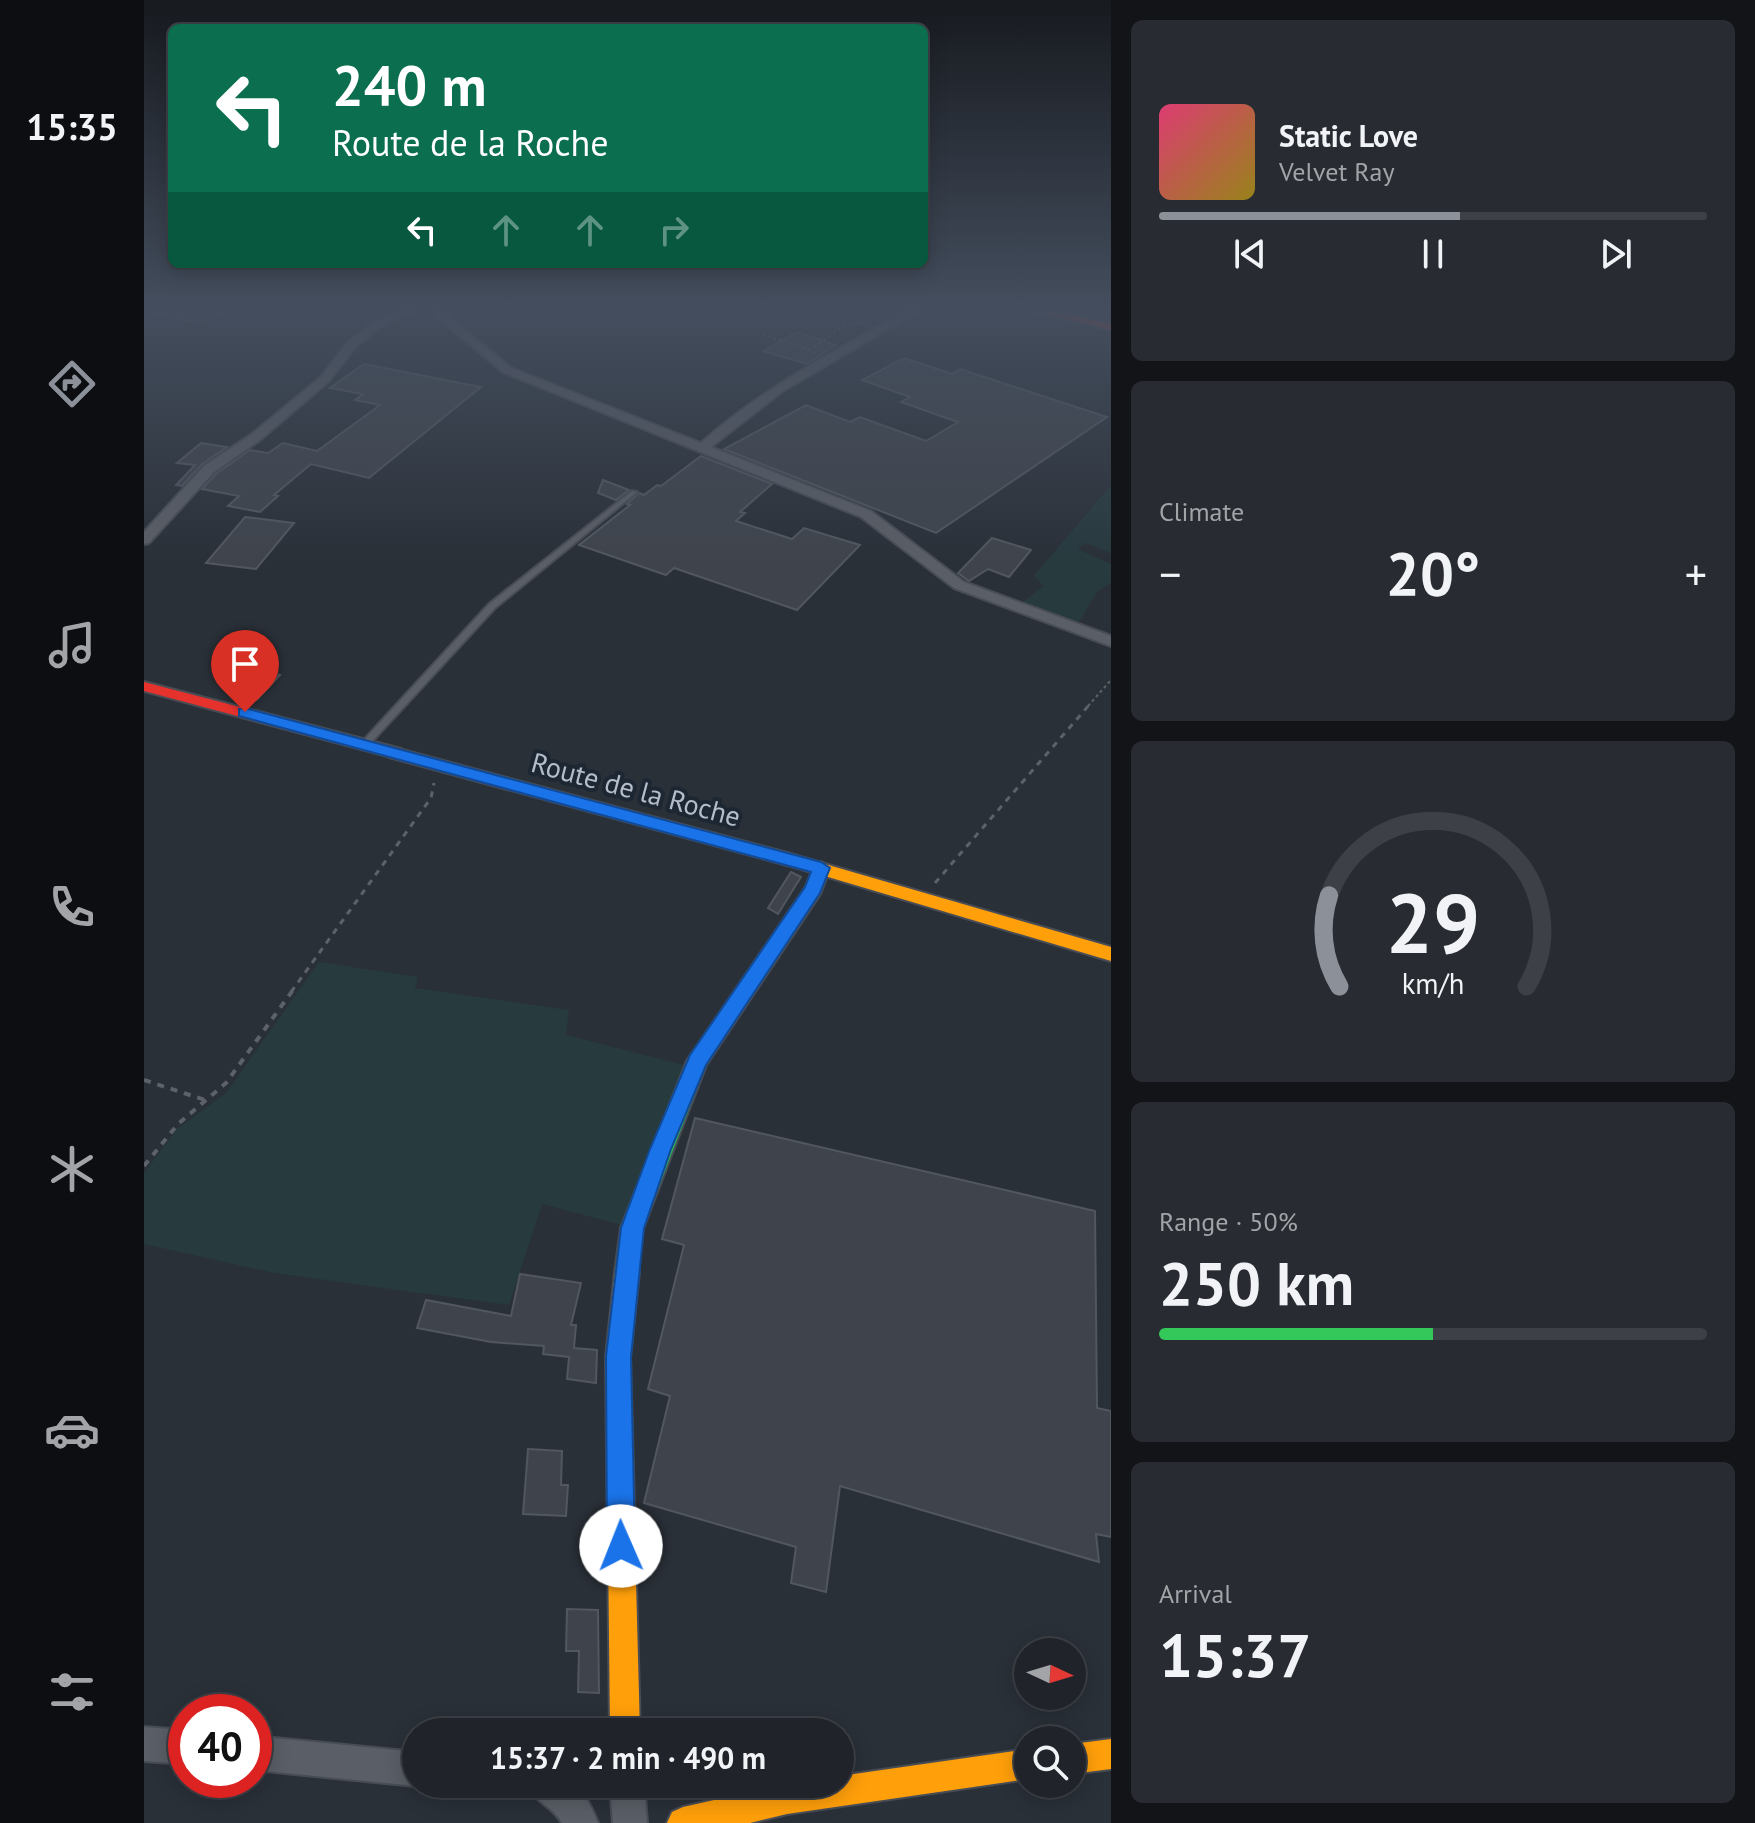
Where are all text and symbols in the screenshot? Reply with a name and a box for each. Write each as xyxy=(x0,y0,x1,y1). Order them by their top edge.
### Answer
text: 240 m xyxy=(332,49,487,121)
icon: left xyxy=(200,56,304,160)
text: 15:35 xyxy=(26,103,118,150)
text: Static Love xyxy=(1279,116,1418,155)
text: Route de la Roche xyxy=(332,119,609,166)
text: Velvet Ray xyxy=(1279,155,1395,188)
icon: left xyxy=(400,208,444,252)
icon: ahead xyxy=(484,208,528,252)
icon: ahead xyxy=(568,208,612,252)
icon: right xyxy=(652,208,696,252)
icon: previous xyxy=(1228,232,1272,276)
icon: pause xyxy=(1411,232,1455,276)
icon: next xyxy=(1594,232,1638,276)
icon: directions xyxy=(44,356,100,412)
text: Climate xyxy=(1159,495,1244,528)
text: 20° xyxy=(1386,534,1480,612)
text: − xyxy=(1159,545,1181,602)
text: + xyxy=(1685,545,1707,602)
icon: music xyxy=(44,617,100,673)
pin xyxy=(211,630,279,712)
icon: arrive xyxy=(223,642,267,686)
street label: Route de la Roche xyxy=(527,743,745,835)
text: 29 xyxy=(1386,868,1480,976)
icon: phone xyxy=(44,879,100,935)
text: km/h xyxy=(1402,966,1464,1003)
icon: climate xyxy=(44,1141,100,1197)
text: Range · 50% xyxy=(1159,1205,1298,1238)
text: 250 km xyxy=(1159,1244,1354,1322)
icon: car xyxy=(44,1402,100,1458)
position arrow xyxy=(579,1504,663,1588)
text: Arrival xyxy=(1159,1577,1232,1610)
text: 15:37 xyxy=(1159,1616,1311,1694)
north arrow xyxy=(1014,1638,1086,1710)
map controls xyxy=(1014,1638,1086,1798)
icon: filters xyxy=(44,1664,100,1720)
speed limit sign: 40 xyxy=(168,1694,272,1798)
button: search xyxy=(1014,1726,1086,1798)
text: 15:37 · 2 min · 490 m xyxy=(490,1738,766,1777)

